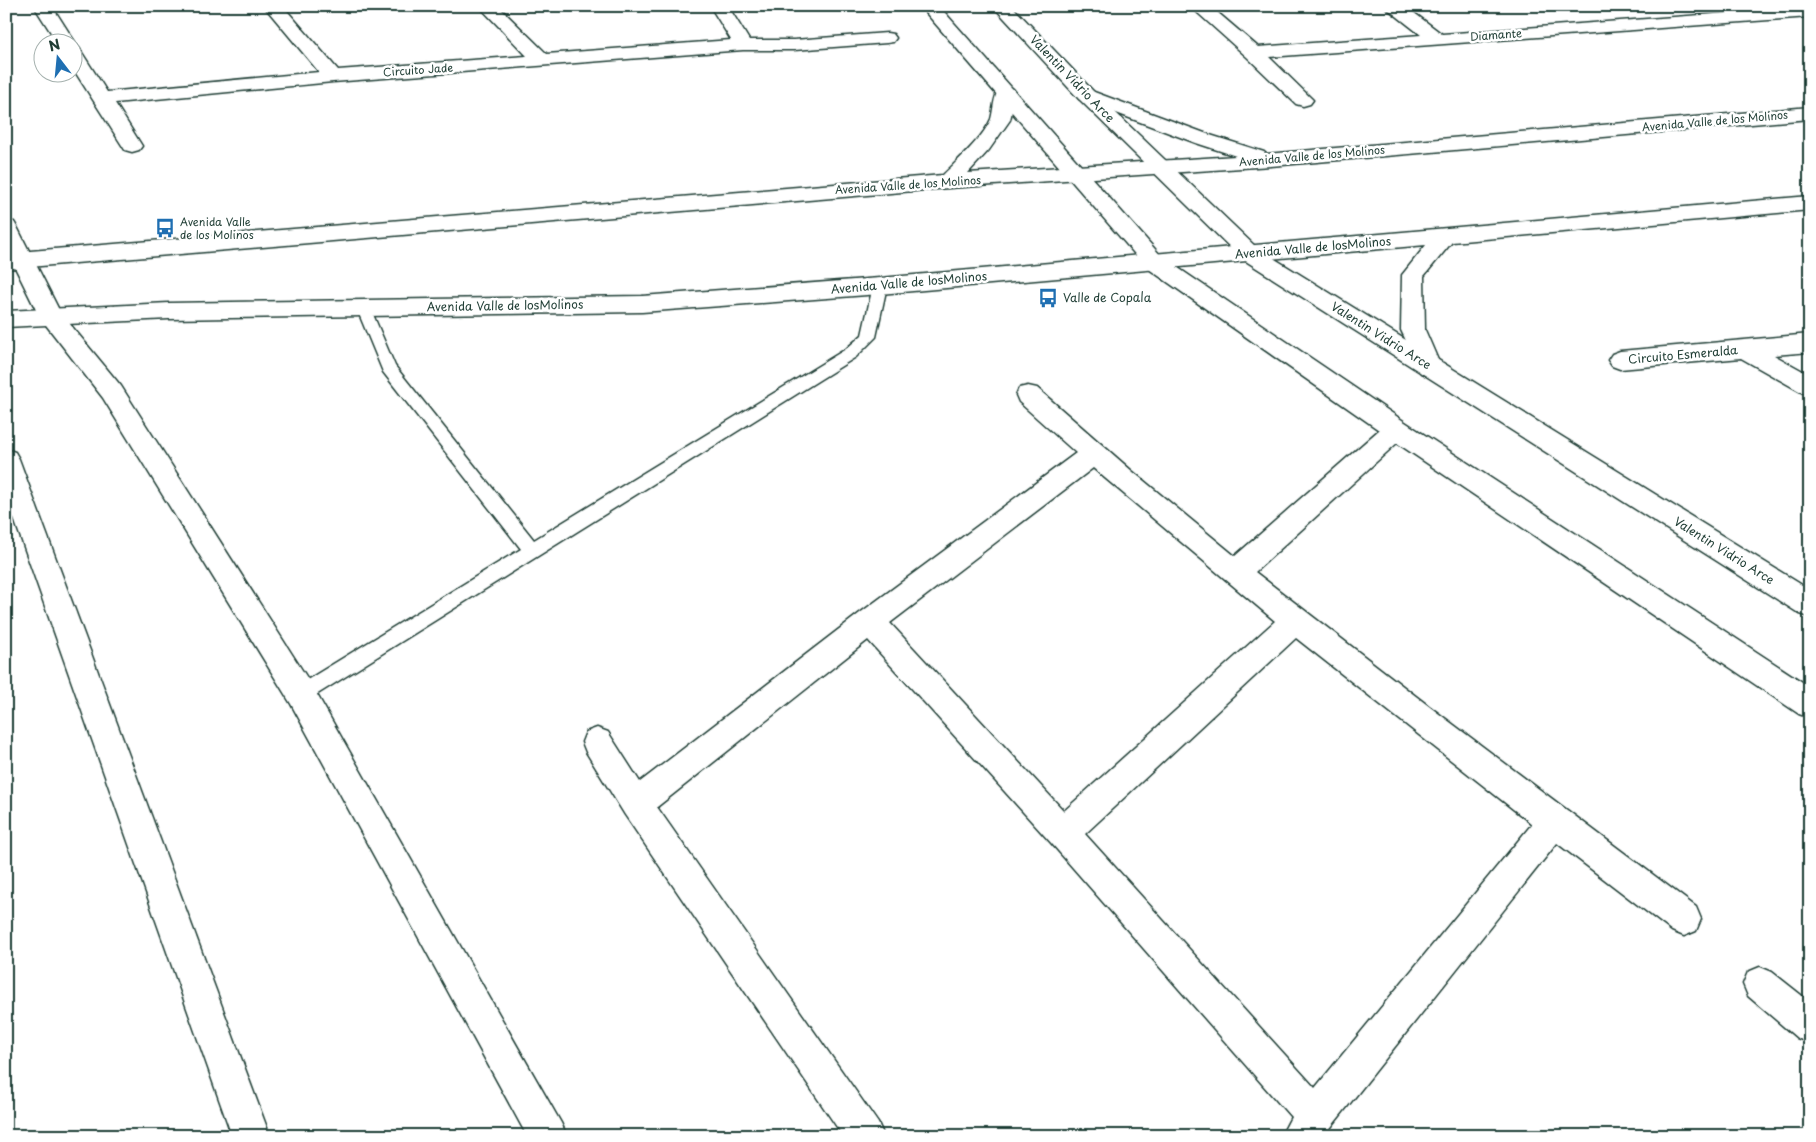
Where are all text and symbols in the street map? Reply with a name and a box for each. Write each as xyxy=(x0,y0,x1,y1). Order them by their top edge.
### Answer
street label: Diamante xyxy=(1469,24,1522,45)
street label: Valentin Vidrio Arce xyxy=(1026,31,1119,126)
north arrow xyxy=(32,32,82,82)
text: N xyxy=(46,33,63,57)
street label: Circuito Jade xyxy=(382,59,454,80)
street label: Avenida Valle de los Molinos xyxy=(1641,106,1789,135)
street label: Avenida Valle de los Molinos xyxy=(1238,141,1386,170)
street label: Avenida Valle de los Molinos xyxy=(834,171,982,198)
place label: Avenida Valle de los Molinos xyxy=(180,213,254,243)
bus stop icon: Avenida Valle de los Molinos xyxy=(154,217,176,239)
street label: Avenida Valle de losMolinos xyxy=(1234,231,1392,263)
street label: Avenida Valle de losMolinos xyxy=(830,266,988,298)
bus stop icon: Valle de Copala xyxy=(1037,287,1059,309)
place label: Valle de Copala xyxy=(1063,288,1152,306)
street label: Avenida Valle de losMolinos xyxy=(426,295,584,315)
street label: Valentin Vidrio Arce xyxy=(1328,297,1435,373)
street label: Circuito Esmeralda xyxy=(1627,340,1739,368)
street label: Valentin Vidrio Arce xyxy=(1671,512,1778,588)

